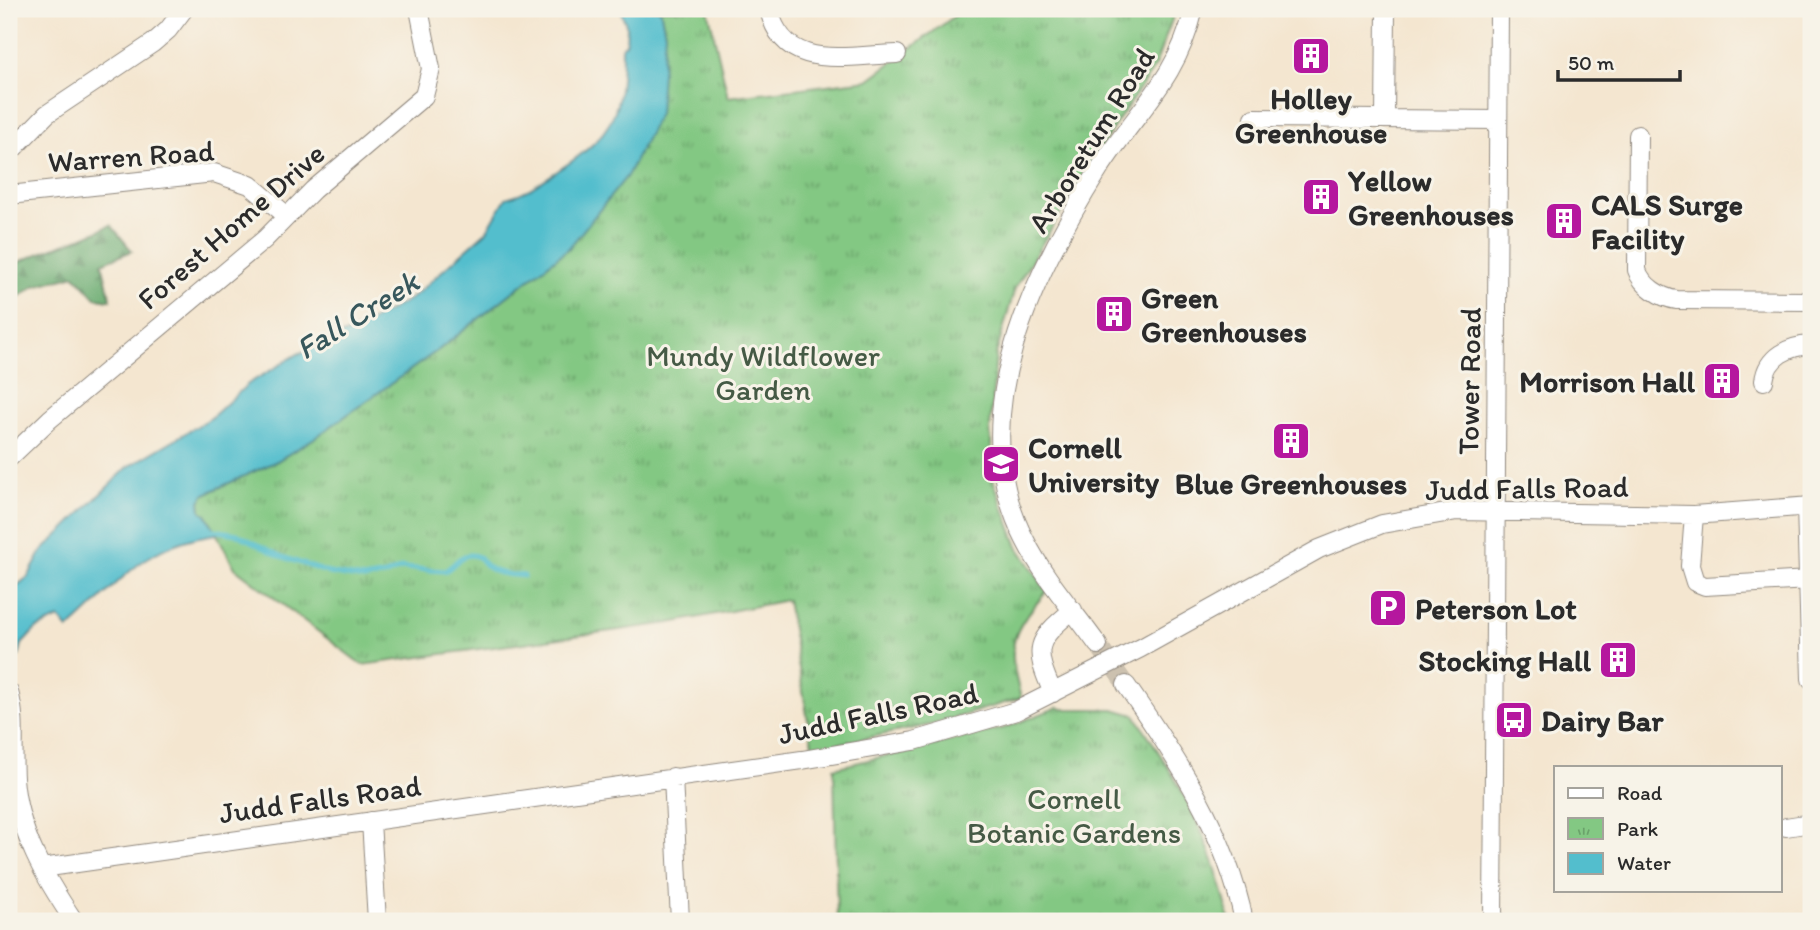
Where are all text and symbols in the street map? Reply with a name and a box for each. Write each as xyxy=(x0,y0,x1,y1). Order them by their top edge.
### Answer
building icon: Holley Greenhouse xyxy=(1290,35,1332,77)
scale bar xyxy=(1558,38,1680,82)
street label: Arboretum Road xyxy=(1019,41,1163,239)
text: 50 m xyxy=(1568,50,1615,75)
place label: Holley Greenhouse xyxy=(1235,80,1387,151)
street label: Warren Road xyxy=(46,132,216,180)
street label: Forest Home Drive xyxy=(130,135,332,317)
place label: Yellow Greenhouses xyxy=(1347,162,1514,233)
building icon: Yellow Greenhouses xyxy=(1300,176,1342,218)
place label: CALS Surge Facility xyxy=(1591,186,1743,257)
building icon: CALS Surge Facility xyxy=(1543,200,1585,242)
water label: Fall Creek xyxy=(289,262,427,368)
place label: Green Greenhouses xyxy=(1141,279,1307,350)
building icon: Green Greenhouses xyxy=(1093,293,1135,335)
street label: Tower Road xyxy=(1449,307,1489,455)
park label: Mundy Wildflower Garden xyxy=(646,337,880,408)
building icon: Morrison Hall xyxy=(1701,360,1743,402)
place label: Morrison Hall xyxy=(1519,363,1696,400)
building icon: Blue Greenhouses xyxy=(1270,420,1312,462)
place label: Cornell University xyxy=(1028,429,1160,500)
school or university icon: Cornell University xyxy=(980,443,1022,485)
place label: Blue Greenhouses xyxy=(1175,465,1407,502)
street label: Judd Falls Road xyxy=(1425,468,1629,508)
parking icon: Peterson Lot xyxy=(1367,587,1409,629)
place label: Peterson Lot xyxy=(1415,590,1577,627)
building icon: Stocking Hall xyxy=(1597,639,1639,681)
place label: Stocking Hall xyxy=(1418,642,1592,679)
street label: Judd Falls Road xyxy=(775,674,981,752)
bus stop icon: Dairy Bar xyxy=(1493,699,1535,741)
place label: Dairy Bar xyxy=(1541,702,1664,739)
legend xyxy=(1554,766,1782,892)
street label: Judd Falls Road xyxy=(217,767,423,831)
park label: Cornell Botanic Gardens xyxy=(967,780,1181,851)
text: Road xyxy=(1617,780,1663,805)
text: Park xyxy=(1617,816,1659,841)
text: Water xyxy=(1617,850,1671,875)

